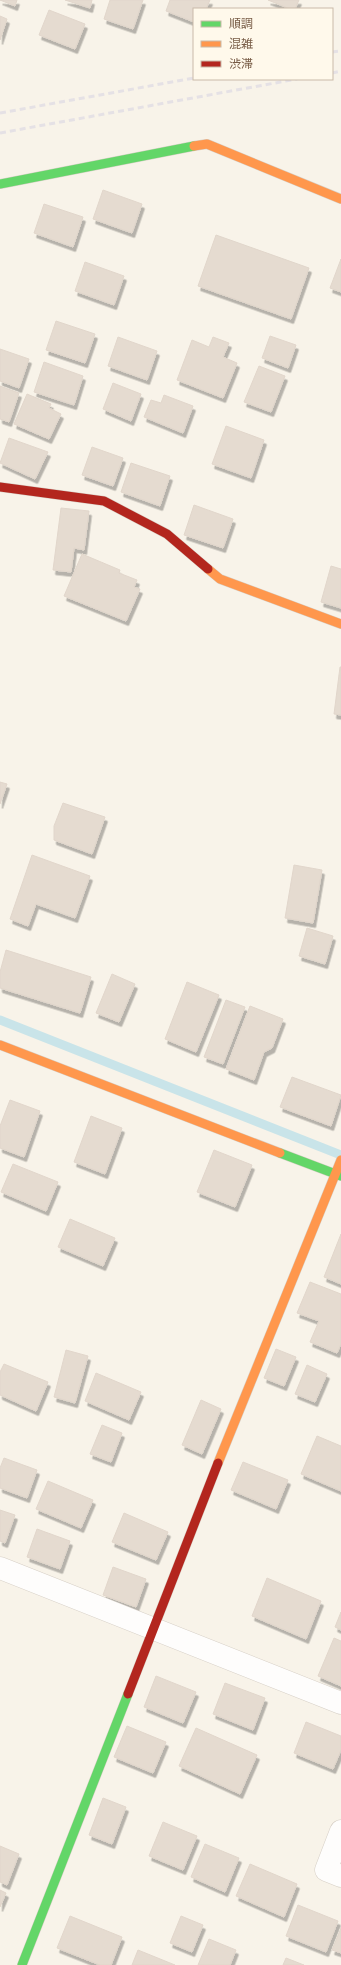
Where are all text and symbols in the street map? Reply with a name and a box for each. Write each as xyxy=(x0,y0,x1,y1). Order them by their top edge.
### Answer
legend xyxy=(193,8,333,80)
text: 順調 xyxy=(229,16,253,31)
text: 混雑 xyxy=(229,36,253,51)
text: 渋滞 xyxy=(229,56,253,71)

